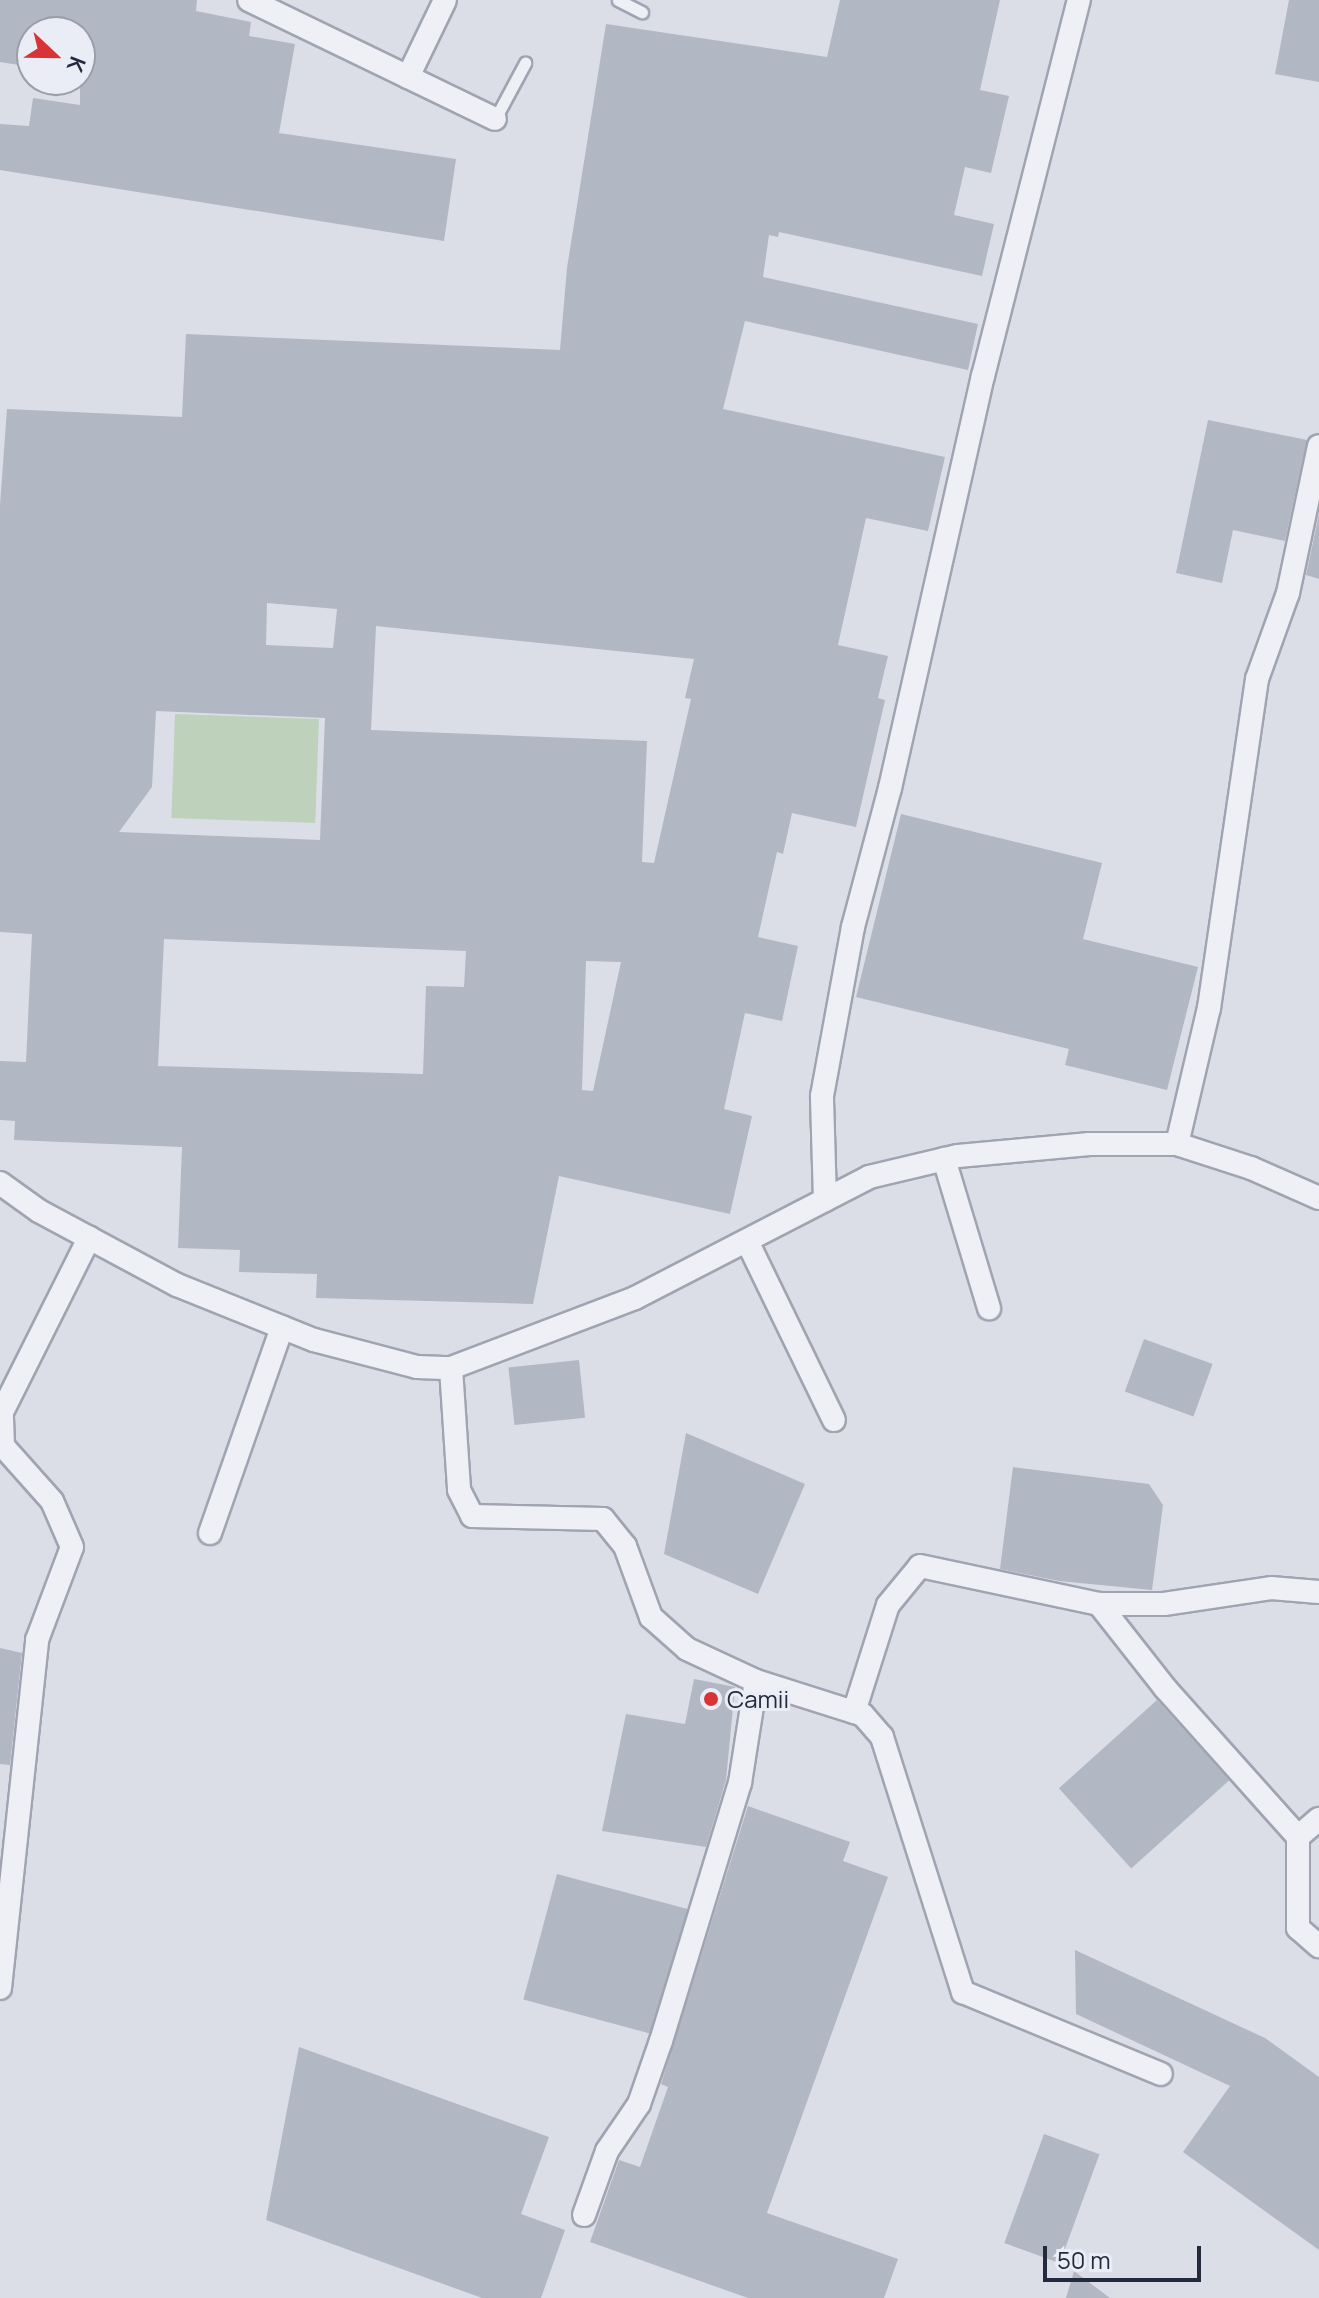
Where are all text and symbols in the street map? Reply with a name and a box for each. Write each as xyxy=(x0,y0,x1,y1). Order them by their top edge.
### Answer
north arrow xyxy=(16,16,96,96)
text: K xyxy=(60,52,93,76)
place label: Camii xyxy=(727,1685,789,1713)
marker: Camii xyxy=(702,1690,720,1708)
scale bar xyxy=(1047,2230,1205,2280)
text: 50 m xyxy=(1057,2243,1111,2276)

